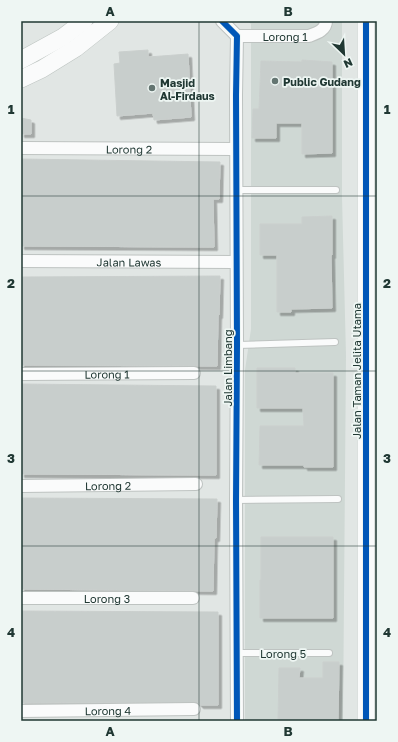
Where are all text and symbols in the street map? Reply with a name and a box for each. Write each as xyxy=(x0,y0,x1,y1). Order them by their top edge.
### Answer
text: A xyxy=(105,3,115,19)
text: B xyxy=(283,3,293,19)
street label: Lorong 1 xyxy=(262,30,308,43)
north arrow xyxy=(324,34,364,74)
text: N xyxy=(342,56,355,71)
place label: Public Gudang xyxy=(283,75,361,88)
place label: Masjid Al-Firdaus xyxy=(160,76,215,102)
marker: Public Gudang xyxy=(270,76,280,86)
marker: Masjid Al-Firdaus xyxy=(147,83,157,93)
text: 1 xyxy=(8,101,15,117)
text: 1 xyxy=(384,101,391,117)
street label: Lorong 2 xyxy=(106,142,152,155)
street label: Jalan Lawas xyxy=(97,255,162,268)
text: 2 xyxy=(7,275,15,291)
text: 2 xyxy=(383,275,391,291)
street label: Jalan Taman Jelita Utama xyxy=(350,303,363,439)
street label: Jalan Limbang xyxy=(221,329,234,407)
street label: Lorong 1 xyxy=(84,367,130,380)
text: 3 xyxy=(7,450,15,466)
text: 3 xyxy=(383,450,391,466)
street label: Lorong 2 xyxy=(85,478,131,492)
street label: Lorong 3 xyxy=(84,592,130,605)
text: 4 xyxy=(7,624,15,640)
text: 4 xyxy=(383,624,391,640)
street label: Lorong 5 xyxy=(260,647,306,660)
street label: Lorong 4 xyxy=(85,703,132,717)
text: A xyxy=(105,723,115,739)
text: B xyxy=(283,723,293,739)

